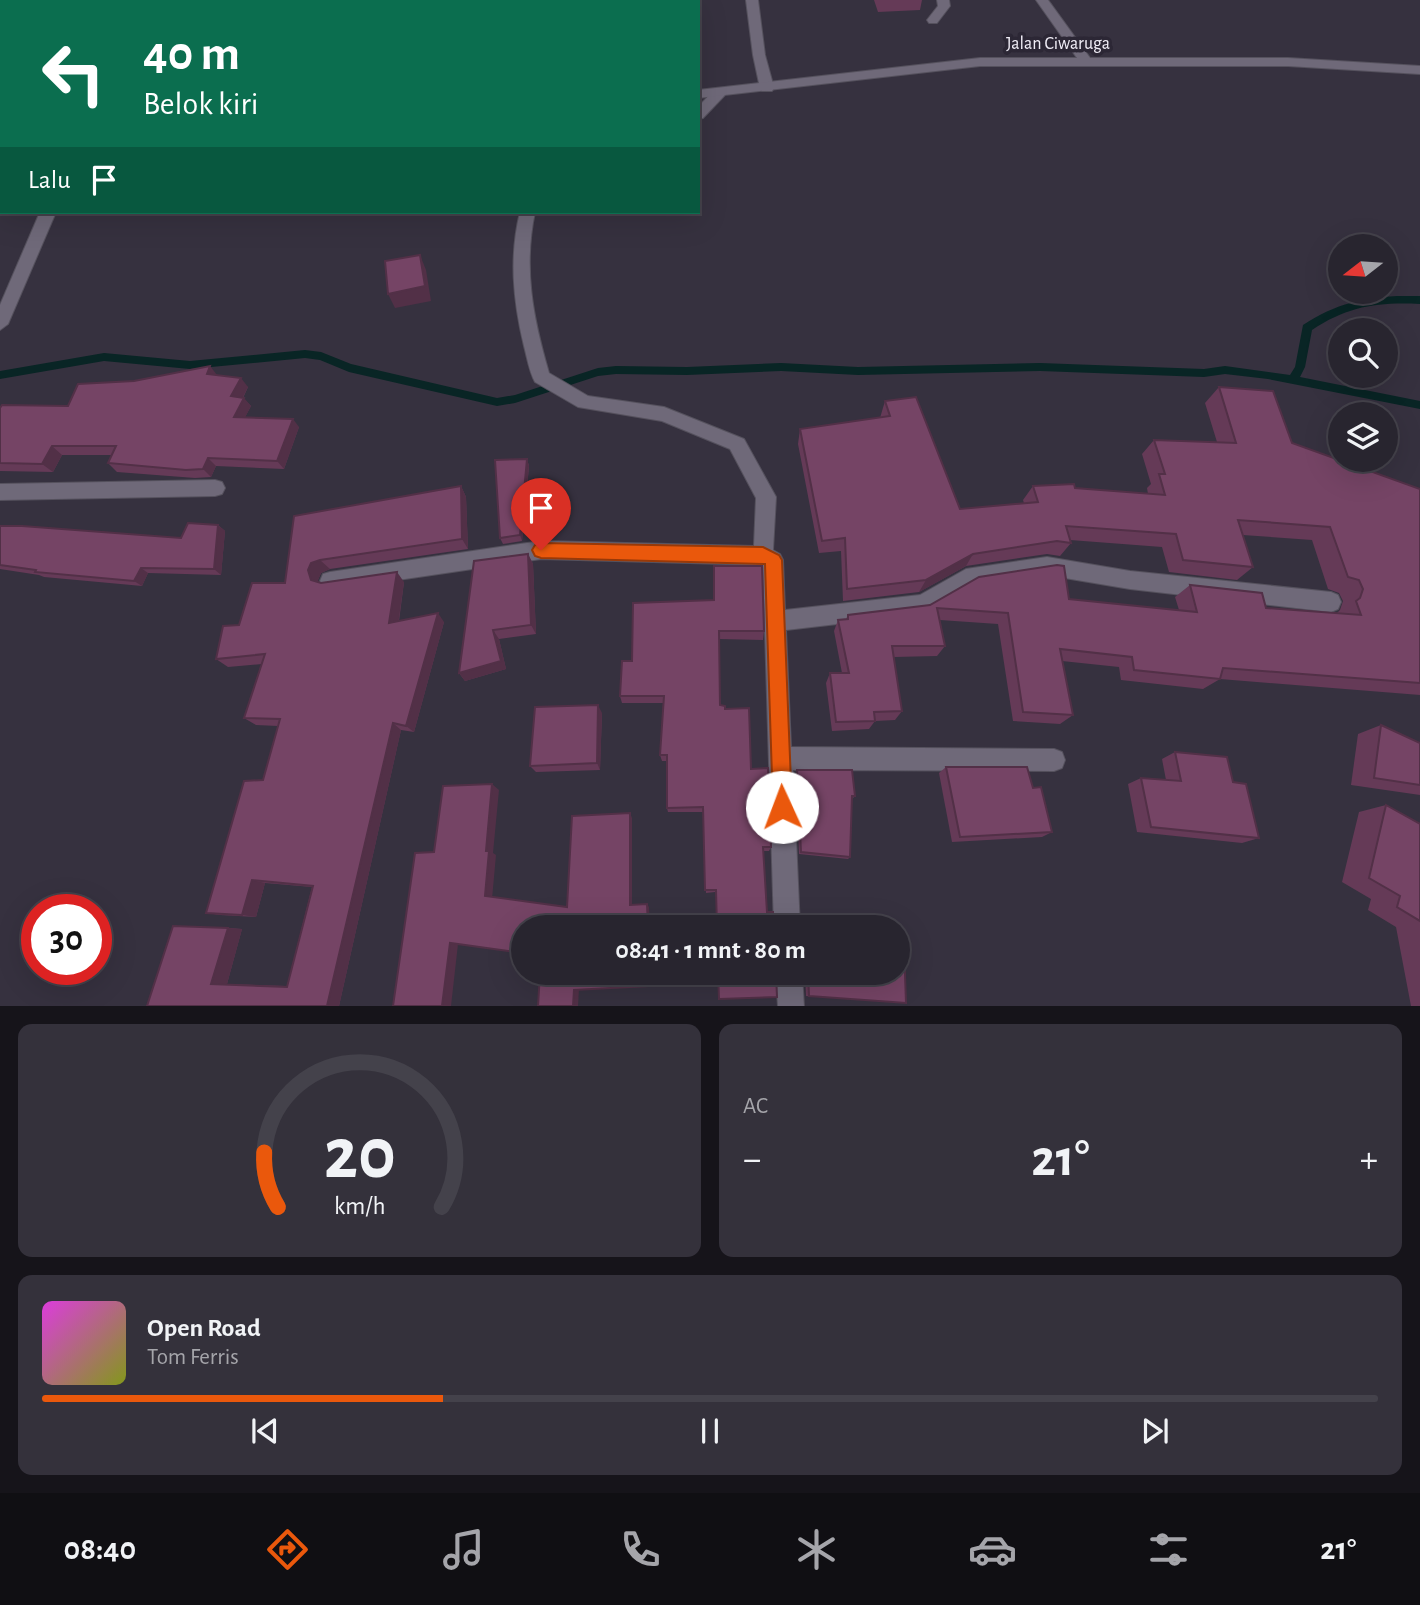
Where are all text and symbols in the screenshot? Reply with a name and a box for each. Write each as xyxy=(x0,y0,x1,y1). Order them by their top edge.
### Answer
icon: left xyxy=(28,28,119,119)
text: 40 m xyxy=(143,30,240,79)
street label: Jalan Ciwaruga xyxy=(1006,35,1110,53)
text: Belok kiri xyxy=(143,88,259,120)
icon: arrive xyxy=(85,161,123,199)
text: Lalu xyxy=(28,167,71,193)
north arrow xyxy=(1328,234,1398,304)
map controls xyxy=(1328,234,1398,472)
button: search xyxy=(1328,318,1398,388)
button: layers xyxy=(1328,402,1398,472)
pin xyxy=(511,478,571,550)
icon: arrive xyxy=(522,489,560,527)
position arrow xyxy=(745,770,819,844)
speed limit sign: 30 xyxy=(21,894,112,985)
text: 08:41 · 1 mnt · 80 m xyxy=(615,937,806,963)
text: AC xyxy=(743,1095,768,1118)
text: 20 xyxy=(323,1119,396,1192)
text: 21° xyxy=(1031,1133,1090,1185)
text: − xyxy=(743,1141,761,1179)
text: + xyxy=(1360,1141,1378,1179)
text: km/h xyxy=(334,1193,385,1218)
text: Open Road xyxy=(147,1315,261,1341)
text: Tom Ferris xyxy=(147,1346,239,1369)
icon: previous xyxy=(246,1412,284,1450)
icon: pause xyxy=(691,1412,729,1450)
icon: next xyxy=(1136,1412,1174,1450)
icon: directions xyxy=(263,1525,312,1574)
icon: music xyxy=(439,1525,488,1574)
icon: phone xyxy=(616,1525,665,1574)
icon: climate xyxy=(792,1525,841,1574)
icon: car xyxy=(968,1525,1017,1574)
icon: filters xyxy=(1144,1525,1193,1574)
text: 08:40 xyxy=(64,1533,136,1565)
text: 21° xyxy=(1320,1533,1356,1565)

